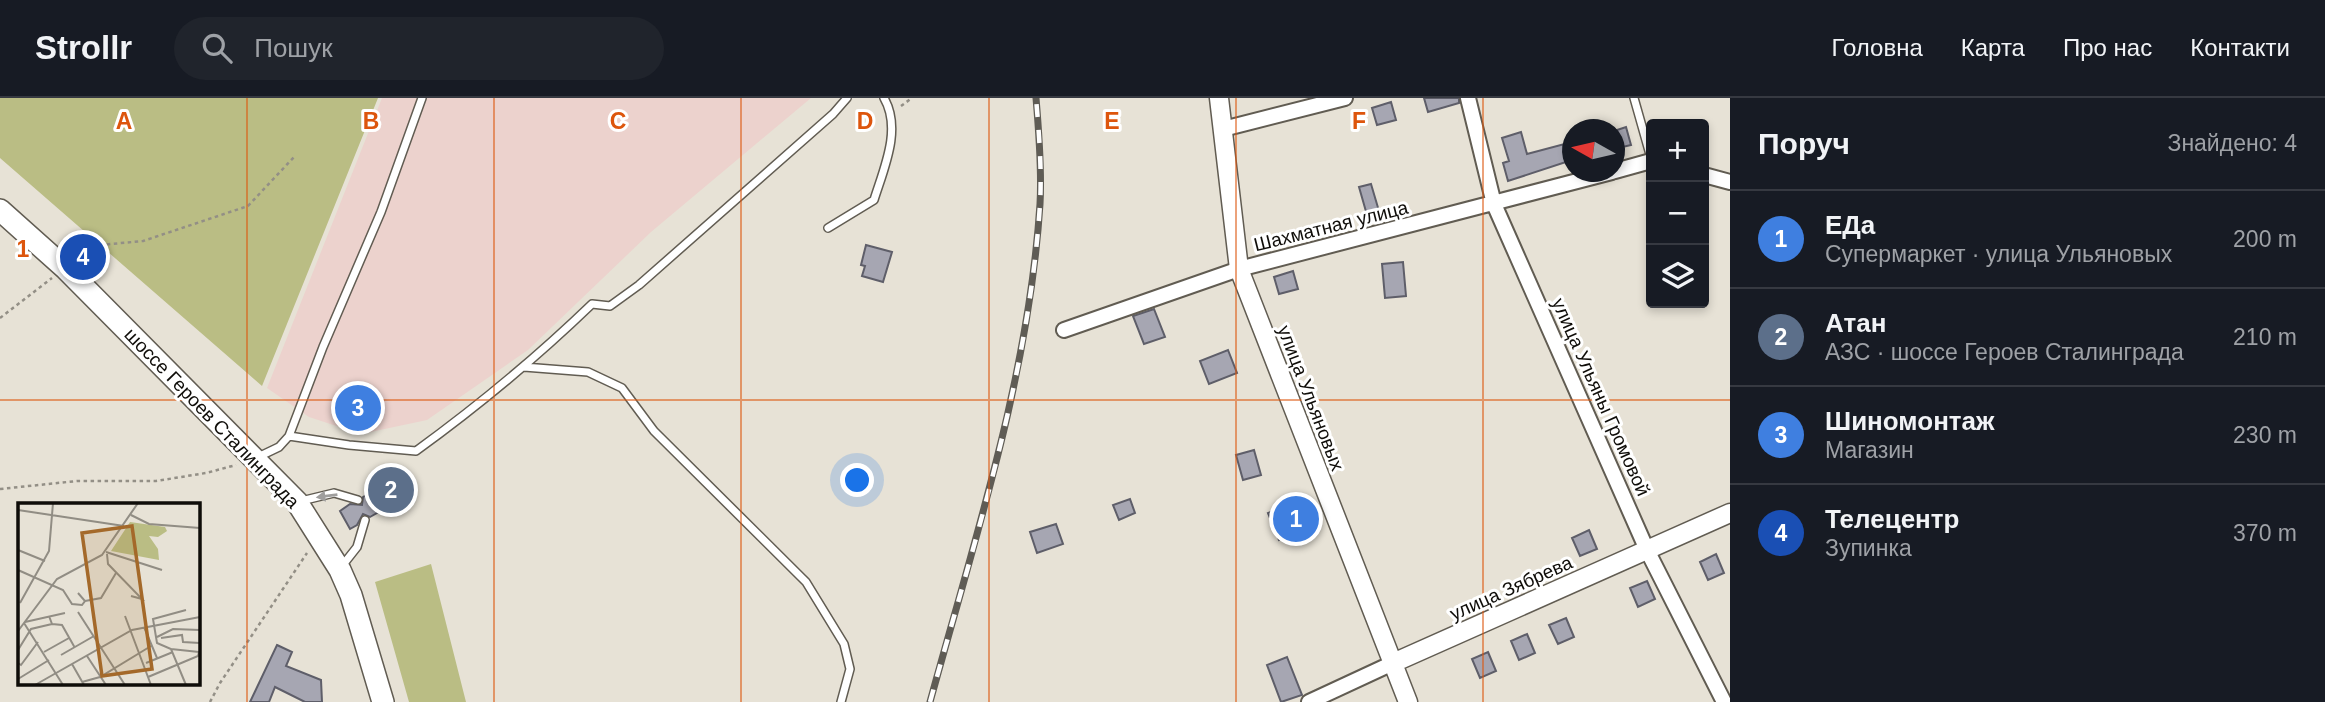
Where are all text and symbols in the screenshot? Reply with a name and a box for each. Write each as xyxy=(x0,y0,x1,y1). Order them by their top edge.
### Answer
search box xyxy=(174,17,664,80)
text: Strollr xyxy=(35,29,132,66)
icon: search xyxy=(198,29,236,67)
text: Пошук xyxy=(254,33,333,63)
text: Головна xyxy=(1832,34,1923,61)
text: Карта xyxy=(1961,34,2025,61)
text: Про нас xyxy=(2063,34,2152,61)
text: Контакти xyxy=(2190,34,2290,61)
text: A xyxy=(116,108,132,134)
text: B xyxy=(363,108,379,134)
text: C xyxy=(610,108,626,134)
text: D xyxy=(857,108,873,134)
text: E xyxy=(1104,108,1120,134)
text: F xyxy=(1352,108,1366,134)
north arrow xyxy=(1562,119,1625,182)
map controls xyxy=(1646,119,1709,308)
button: + xyxy=(1646,119,1709,182)
text: Поруч xyxy=(1758,127,1850,160)
text: Знайдено: 4 xyxy=(2167,130,2297,156)
button: − xyxy=(1646,182,1709,245)
street label: Шахматная улица xyxy=(1252,197,1411,255)
text: ЕДа xyxy=(1825,210,1875,240)
text: 1 xyxy=(1775,226,1787,252)
text: 200 m xyxy=(2233,226,2297,252)
pin: 4 xyxy=(60,231,106,283)
text: 1 xyxy=(17,236,30,262)
text: Супермаркет · улица Ульяновых xyxy=(1825,241,2172,267)
button: layers xyxy=(1646,245,1709,308)
street label: улица Ульяны Громовой xyxy=(1548,295,1654,499)
text: Атан xyxy=(1825,308,1886,338)
street label: улица Ульяновых xyxy=(1274,322,1349,474)
street label: шоссе Героев Сталинграда xyxy=(120,324,304,513)
text: 2 xyxy=(1775,324,1787,350)
text: 210 m xyxy=(2233,324,2297,350)
text: АЗС · шоссе Героев Сталинграда xyxy=(1825,339,2184,365)
pin: 3 xyxy=(335,382,381,434)
text: Шиномонтаж xyxy=(1825,406,1994,436)
text: 3 xyxy=(1775,422,1787,448)
text: 230 m xyxy=(2233,422,2297,448)
text: Магазин xyxy=(1825,437,1914,463)
your location xyxy=(840,463,874,497)
pin: 2 xyxy=(368,464,414,516)
one-way arrow xyxy=(316,490,338,501)
pin: 1 xyxy=(1273,493,1319,545)
inset map xyxy=(18,503,200,684)
text: Телецентр xyxy=(1825,504,1959,534)
text: 4 xyxy=(1775,520,1787,546)
text: 370 m xyxy=(2233,520,2297,546)
text: Зупинка xyxy=(1825,535,1912,561)
street label: улица Зябрева xyxy=(1447,551,1576,624)

